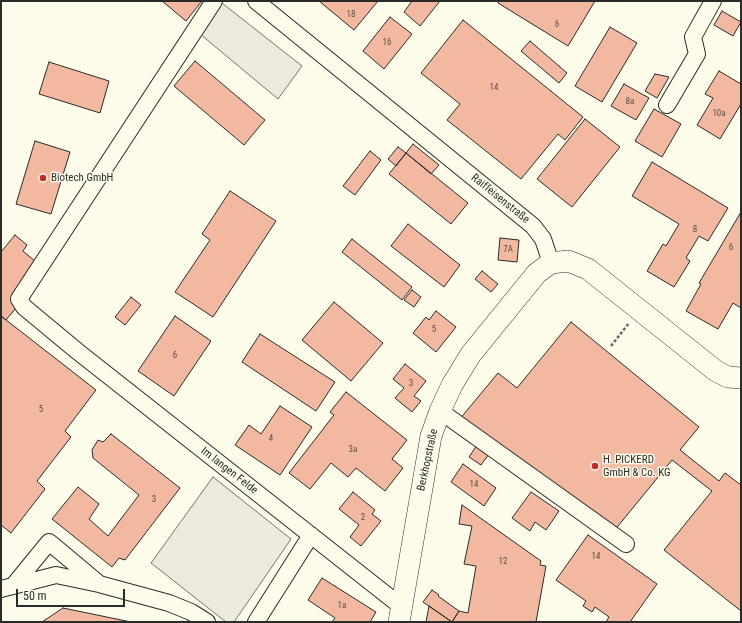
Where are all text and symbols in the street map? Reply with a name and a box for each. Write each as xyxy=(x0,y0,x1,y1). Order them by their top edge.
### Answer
house number: 18 xyxy=(347,10,355,20)
house number: 6 xyxy=(555,20,559,30)
house number: 16 xyxy=(383,38,391,48)
house number: 14 xyxy=(490,83,498,93)
house number: 8a xyxy=(626,97,634,107)
house number: 10a xyxy=(712,109,726,119)
place label: Biotech GmbH xyxy=(51,171,113,185)
street label: Raiffeisenstraße xyxy=(468,171,532,227)
marker: Biotech GmbH xyxy=(38,173,48,183)
house number: 8 xyxy=(693,225,697,235)
house number: 6 xyxy=(729,243,733,253)
house number: 7A xyxy=(503,245,513,255)
house number: 5 xyxy=(432,325,436,335)
house number: 6 xyxy=(173,351,177,361)
house number: 3 xyxy=(409,379,413,389)
house number: 5 xyxy=(39,405,43,415)
street label: Berkhopstraße xyxy=(415,428,441,492)
house number: 4 xyxy=(269,434,273,444)
street label: Im langen Felde xyxy=(198,445,260,497)
house number: 3a xyxy=(349,445,357,455)
place label: H. PICKERD GmbH & Co. KG xyxy=(603,453,671,479)
marker: H. PICKERD GmbH & Co. KG xyxy=(590,461,600,471)
house number: 14 xyxy=(470,480,478,490)
house number: 3 xyxy=(152,495,156,505)
house number: 2 xyxy=(361,513,365,523)
house number: 14 xyxy=(592,552,600,562)
house number: 12 xyxy=(499,557,507,567)
scale bar xyxy=(18,581,127,607)
text: 50 m xyxy=(23,589,47,603)
house number: 1a xyxy=(338,601,346,611)

